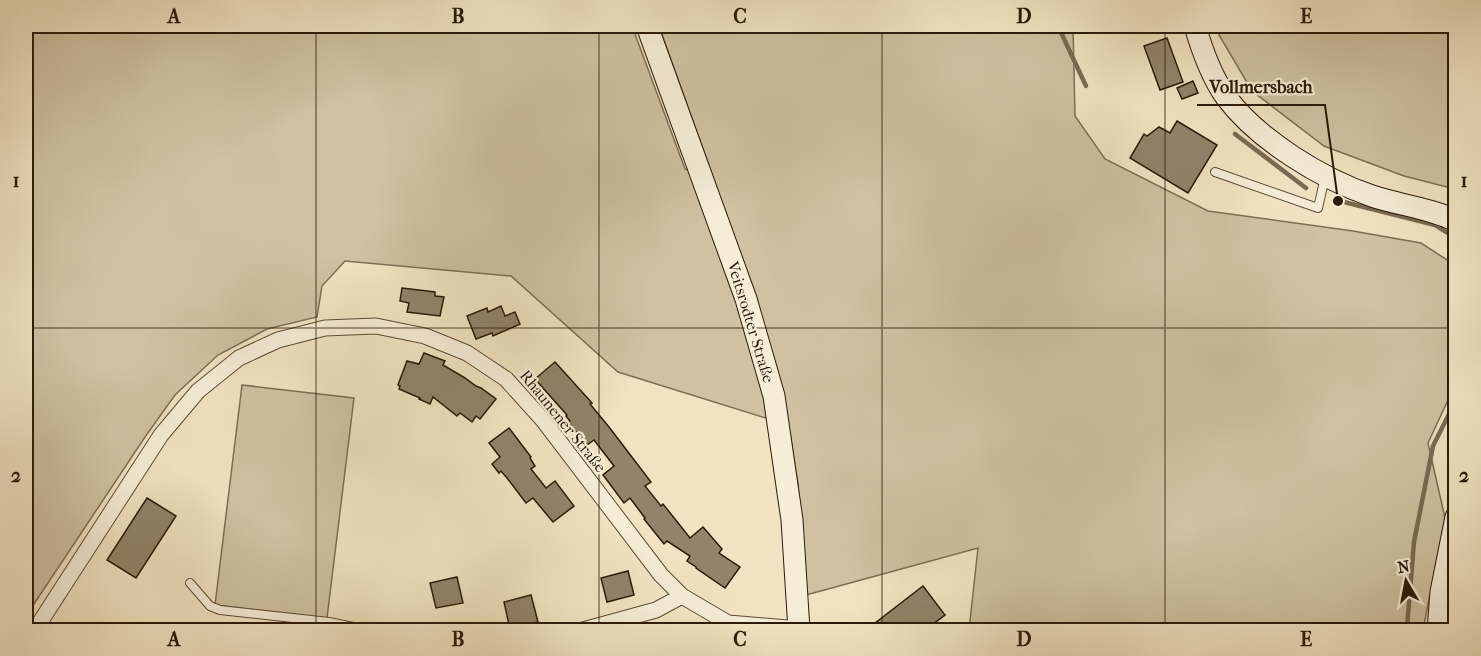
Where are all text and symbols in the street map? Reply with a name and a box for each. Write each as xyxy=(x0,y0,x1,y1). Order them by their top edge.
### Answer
text: A xyxy=(166,5,182,28)
text: B xyxy=(451,5,465,28)
text: C xyxy=(733,5,747,28)
text: D xyxy=(1016,5,1032,28)
text: E xyxy=(1300,5,1312,28)
callout: Vollmersbach xyxy=(1197,69,1325,105)
text: Vollmersbach xyxy=(1208,77,1314,98)
text: 1 xyxy=(12,169,20,192)
text: 1 xyxy=(1460,169,1468,192)
street label: Veitsrodter Straße xyxy=(723,258,779,385)
street label: Rhaunener Straße xyxy=(516,366,610,476)
text: 2 xyxy=(11,464,21,487)
text: 2 xyxy=(1459,464,1469,487)
north arrow xyxy=(1376,551,1436,611)
text: N xyxy=(1396,556,1412,577)
text: A xyxy=(166,628,182,651)
text: B xyxy=(451,628,465,651)
text: C xyxy=(733,628,747,651)
text: D xyxy=(1016,628,1032,651)
text: E xyxy=(1300,628,1312,651)

